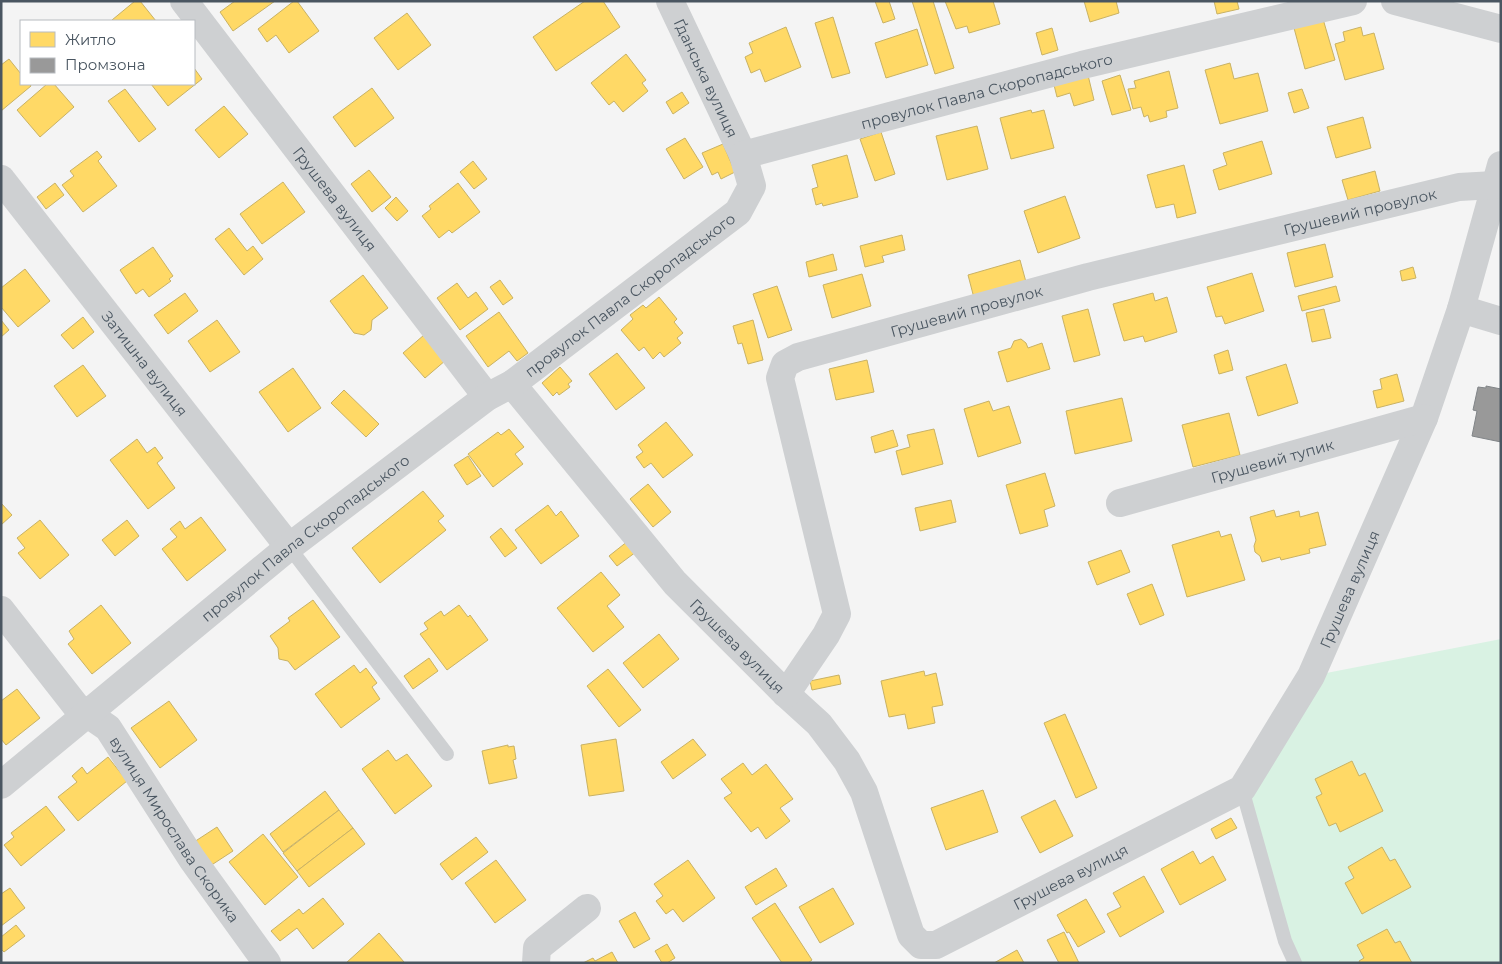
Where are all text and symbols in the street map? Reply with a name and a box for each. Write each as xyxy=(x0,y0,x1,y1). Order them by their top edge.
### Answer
street label: Ґданська вулиця xyxy=(670,15,743,140)
legend xyxy=(20,20,195,85)
text: Житло xyxy=(65,30,116,49)
street label: провулок Павла Скоропадського xyxy=(859,49,1114,133)
text: Промзона xyxy=(65,55,145,74)
street label: Грушева вулиця xyxy=(289,143,381,255)
street label: Грушевий провулок xyxy=(1281,183,1439,239)
street label: провулок Павла Скоропадського xyxy=(521,208,739,381)
street label: Грушевий провулок xyxy=(888,280,1045,341)
street label: Затишна вулиця xyxy=(98,307,192,420)
street label: Грушевий тупик xyxy=(1209,434,1336,487)
street label: провулок Павла Скоропадського xyxy=(197,450,413,625)
street label: Грушева вулиця xyxy=(1315,527,1383,651)
street label: Грушева вулиця xyxy=(686,594,789,697)
street label: вулиця Мирослава Скорика xyxy=(106,732,244,926)
street label: Грушева вулиця xyxy=(1010,839,1131,914)

